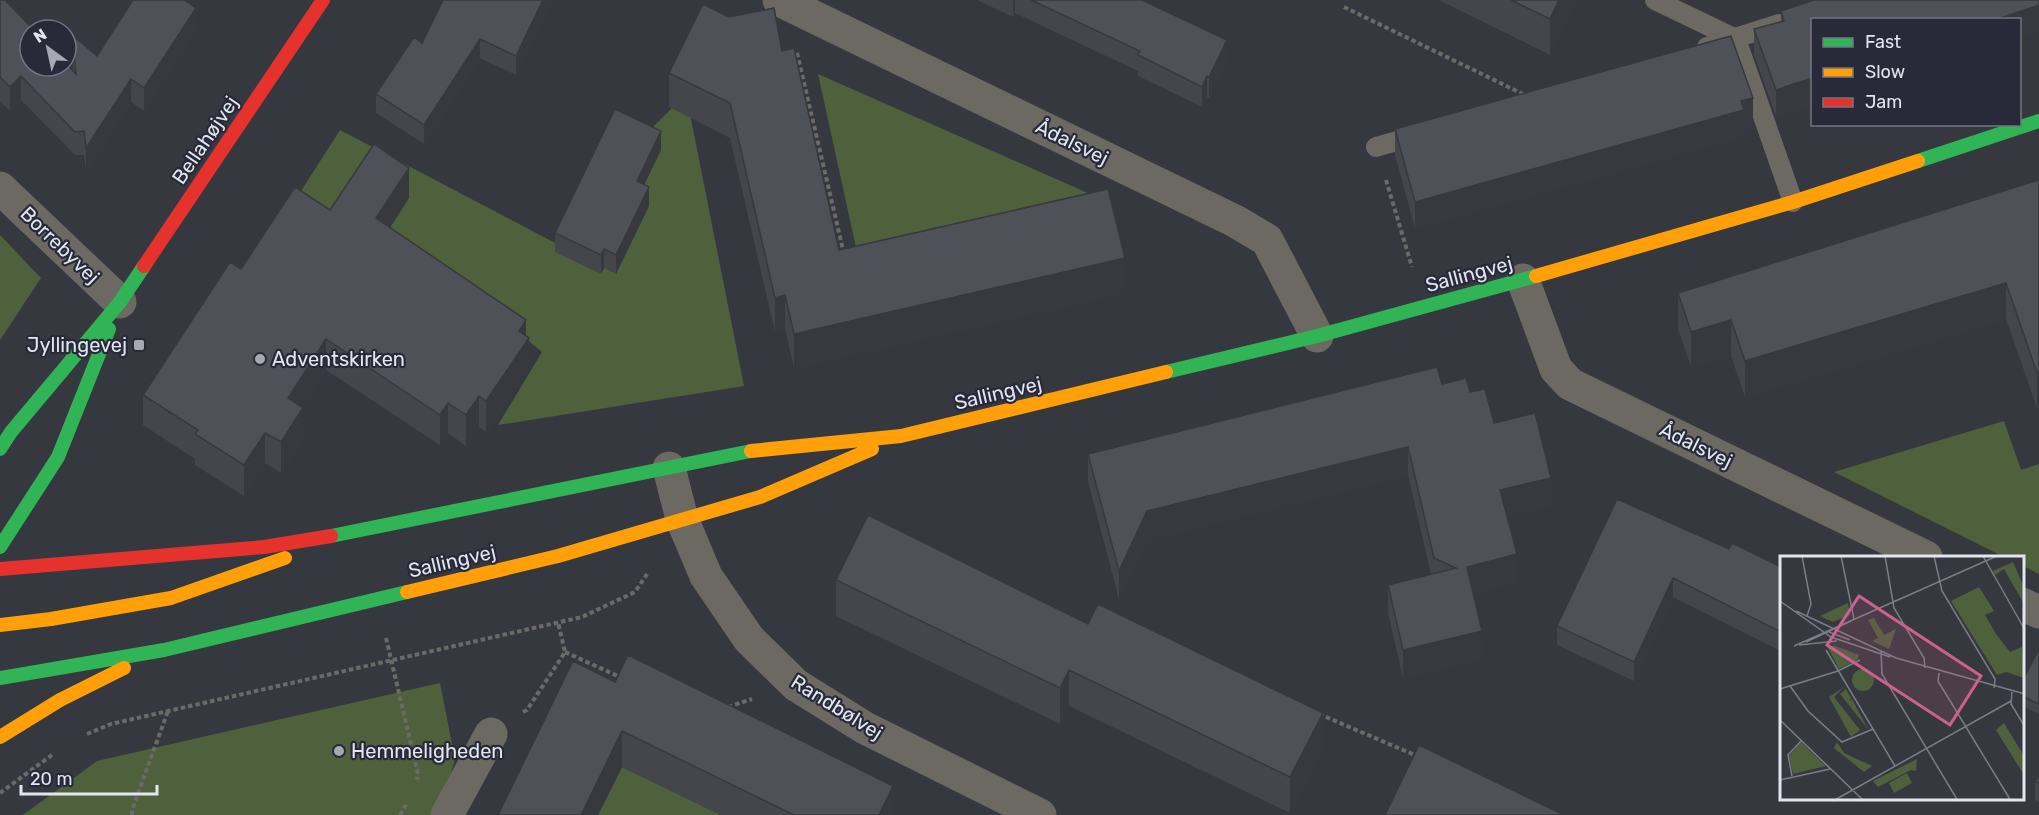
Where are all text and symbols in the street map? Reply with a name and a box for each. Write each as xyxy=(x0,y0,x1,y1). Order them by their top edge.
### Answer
north arrow xyxy=(18,18,78,78)
legend xyxy=(1811,18,2021,126)
text: N xyxy=(30,25,50,47)
text: Fast xyxy=(1865,31,1901,53)
text: Slow xyxy=(1865,61,1905,83)
street label: Bellahøjvej xyxy=(167,91,243,189)
text: Jam xyxy=(1865,91,1902,113)
street label: Ådalsvej xyxy=(1032,114,1112,170)
street label: Borrebyvej xyxy=(15,201,105,289)
street label: Sallingvej xyxy=(1423,251,1515,297)
place label: Jyllingevej xyxy=(27,333,127,357)
marker: Jyllingevej xyxy=(132,338,146,352)
place label: Adventskirken xyxy=(272,347,405,371)
marker: Adventskirken xyxy=(253,352,267,366)
street label: Sallingvej xyxy=(952,371,1044,415)
street label: Ådalsvej xyxy=(1656,417,1736,473)
street label: Sallingvej xyxy=(406,539,498,583)
inset map xyxy=(1780,556,2024,800)
street label: Randbølvej xyxy=(787,669,887,745)
place label: Hemmeligheden xyxy=(351,739,503,763)
marker: Hemmeligheden xyxy=(332,744,346,758)
scale bar xyxy=(21,758,158,796)
text: 20 m xyxy=(30,768,72,790)

